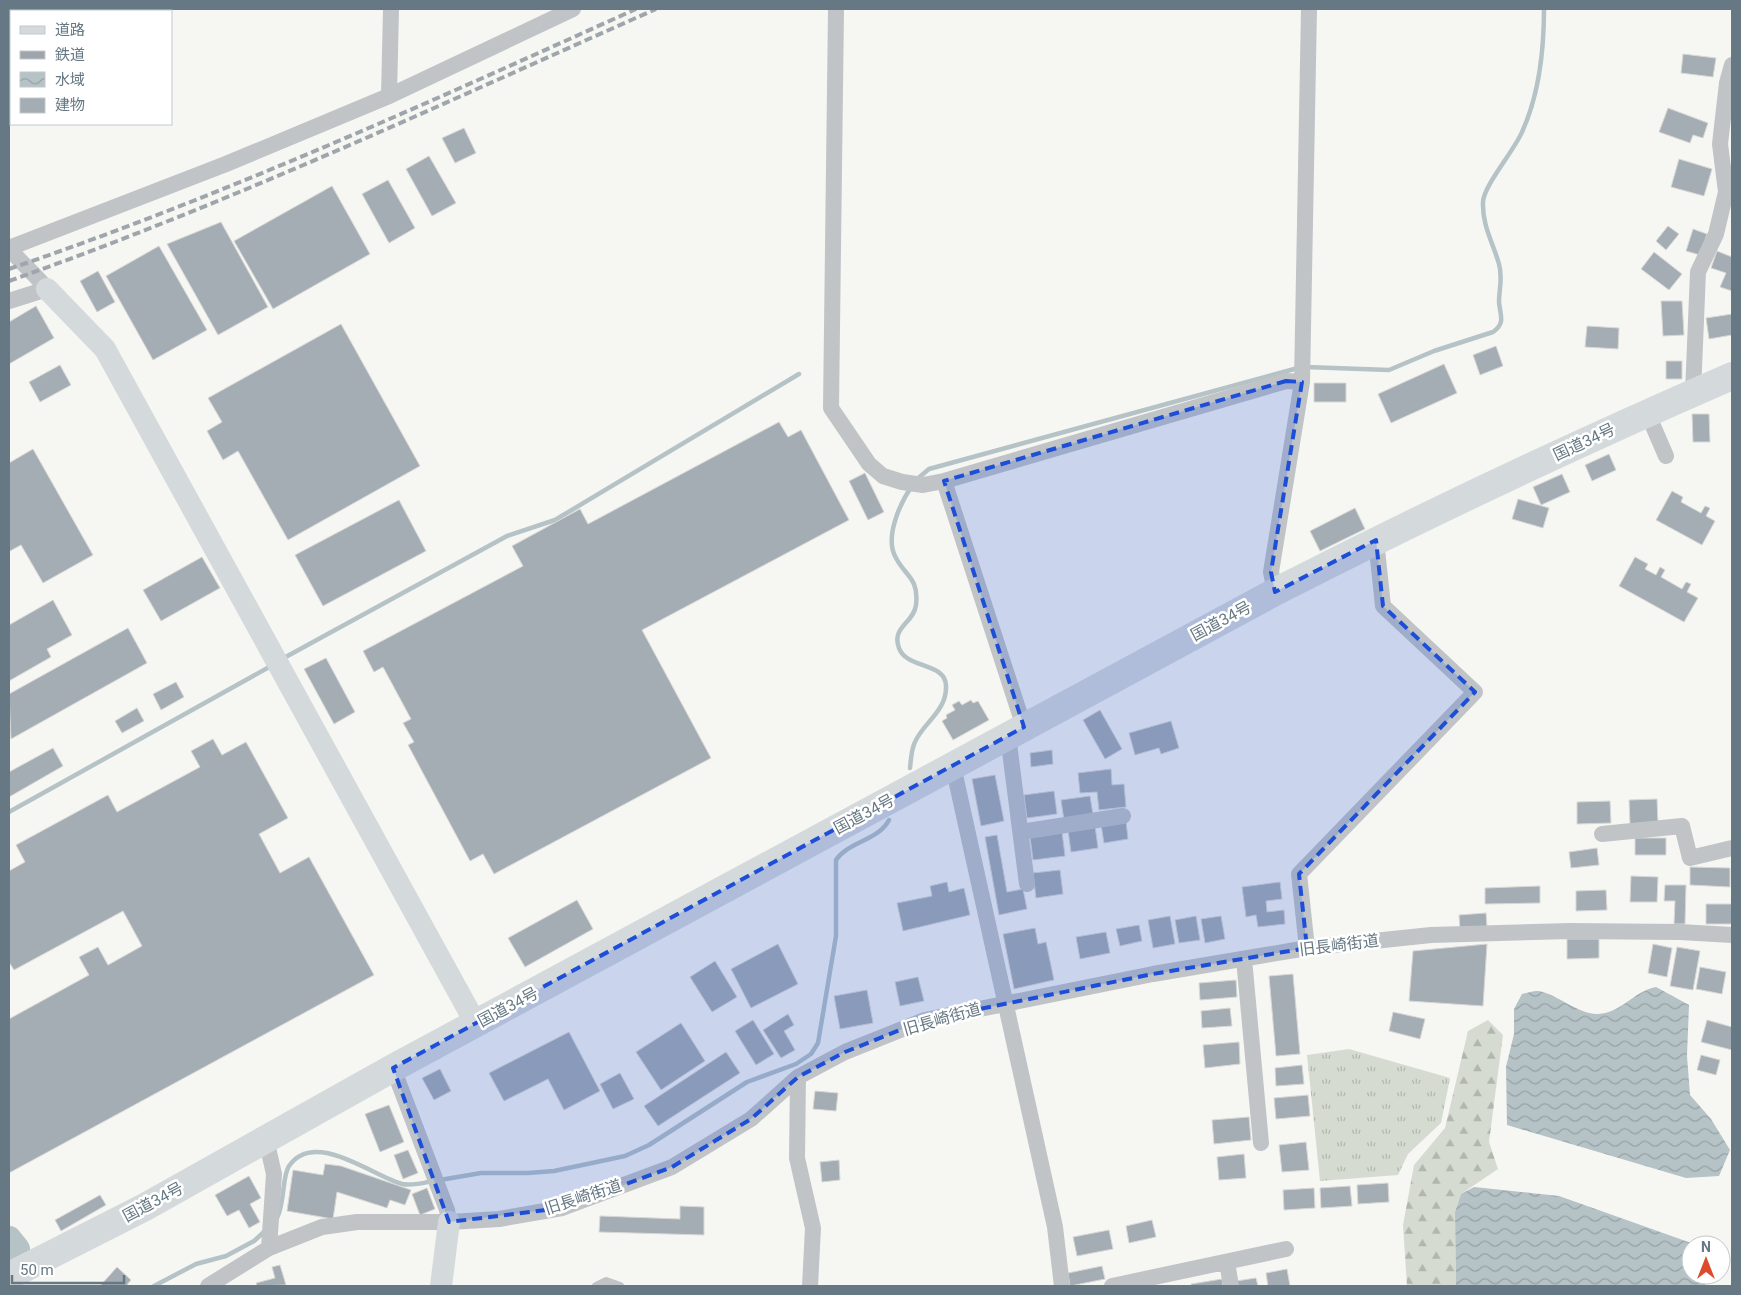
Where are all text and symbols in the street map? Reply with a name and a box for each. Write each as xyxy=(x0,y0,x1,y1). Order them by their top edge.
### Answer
legend xyxy=(10,10,172,125)
text: 道路 xyxy=(55,21,85,39)
text: 鉄道 xyxy=(55,46,85,64)
text: 水域 xyxy=(55,71,85,89)
text: 建物 xyxy=(55,96,85,114)
street label: 国道34号 xyxy=(1550,419,1618,465)
street label: 国道34号 xyxy=(1187,597,1255,645)
street label: 国道34号 xyxy=(830,790,898,838)
street label: 旧長崎街道 xyxy=(1298,931,1380,959)
street label: 国道34号 xyxy=(474,983,542,1031)
street label: 旧長崎街道 xyxy=(901,999,983,1039)
street label: 旧長崎街道 xyxy=(542,1176,624,1218)
street label: 国道34号 xyxy=(119,1178,187,1226)
north arrow xyxy=(1681,1235,1731,1285)
text: N xyxy=(1701,1239,1711,1255)
scale bar xyxy=(12,1252,125,1284)
text: 50 m xyxy=(20,1261,54,1279)

